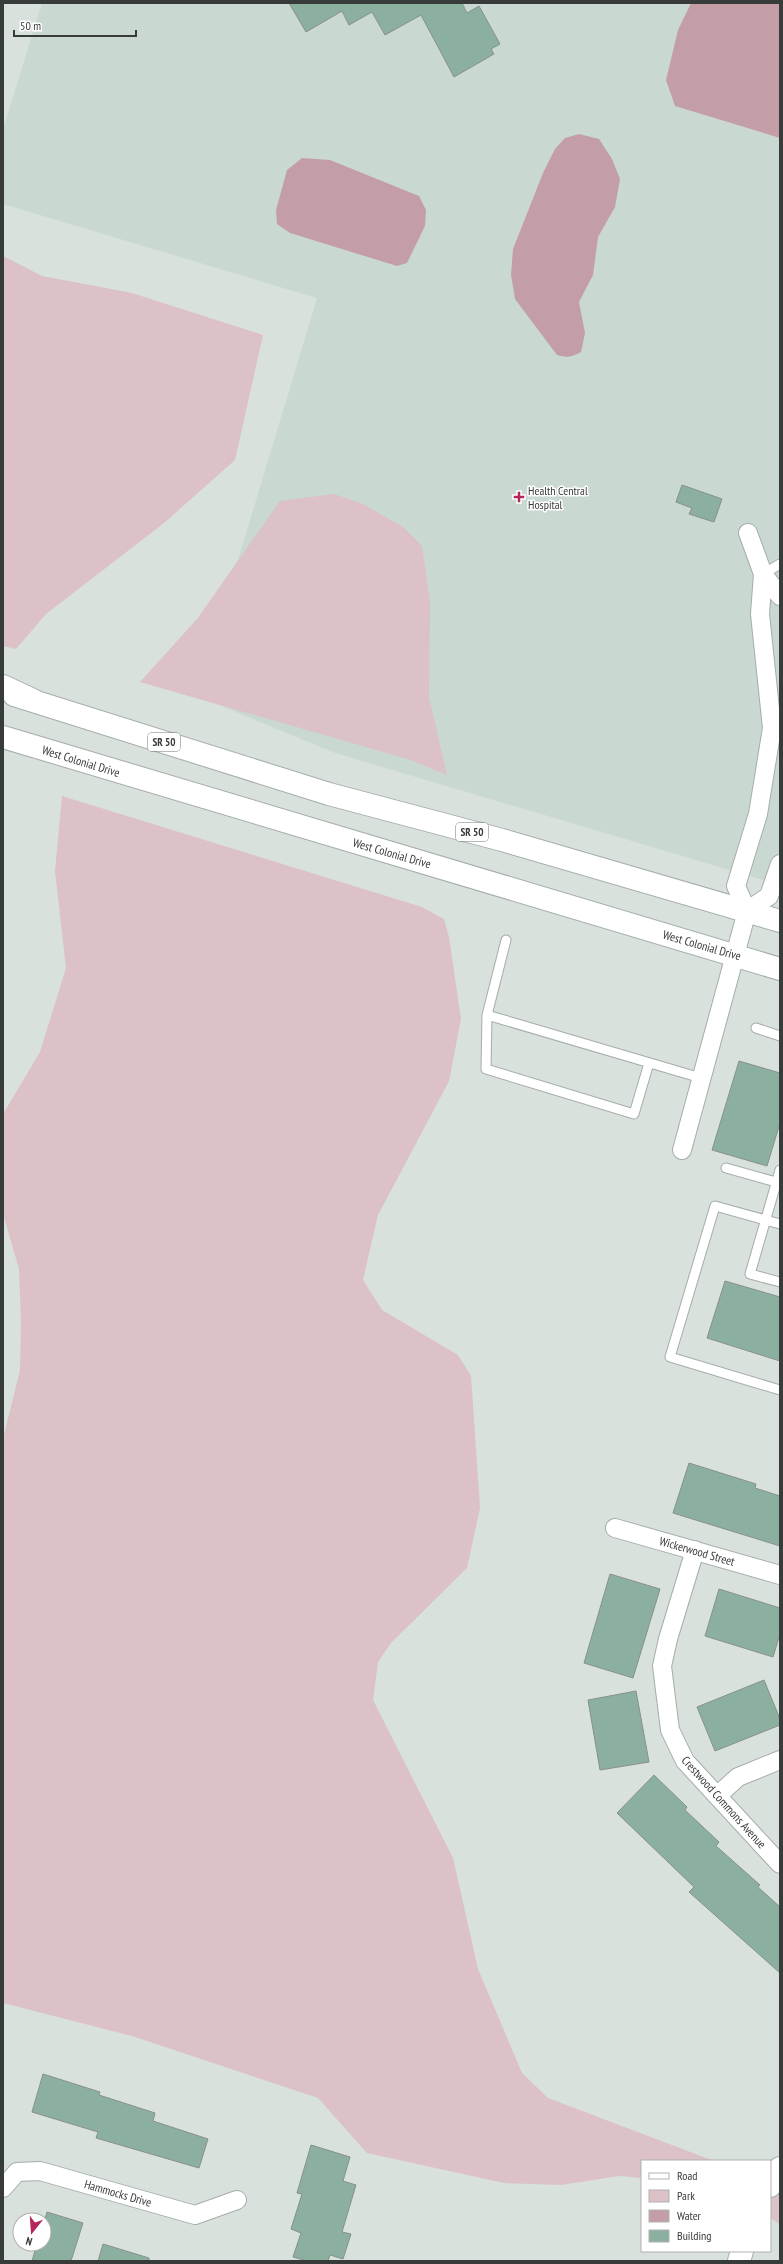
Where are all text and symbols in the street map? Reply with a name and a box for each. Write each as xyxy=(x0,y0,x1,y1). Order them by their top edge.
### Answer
scale bar xyxy=(14,12,136,38)
text: 50 m xyxy=(20,18,41,33)
place label: Health Central Hospital xyxy=(528,483,588,512)
marker: Health Central Hospital xyxy=(513,491,525,503)
road number: SR 50 xyxy=(148,733,180,751)
street label: West Colonial Drive xyxy=(40,742,122,780)
road number: SR 50 xyxy=(456,823,488,841)
street label: West Colonial Drive xyxy=(351,835,433,871)
street label: West Colonial Drive xyxy=(661,927,743,963)
street label: Wickerwood Street xyxy=(658,1533,737,1569)
street label: Crestwood Commons Avenue xyxy=(679,1753,769,1851)
legend xyxy=(641,2160,771,2252)
text: Road xyxy=(677,2168,697,2183)
street label: Hammocks Drive xyxy=(83,2176,153,2210)
text: Park xyxy=(677,2188,695,2203)
text: Water xyxy=(677,2208,702,2223)
north arrow xyxy=(12,2212,52,2252)
text: Building xyxy=(677,2228,712,2243)
text: N xyxy=(24,2234,34,2249)

